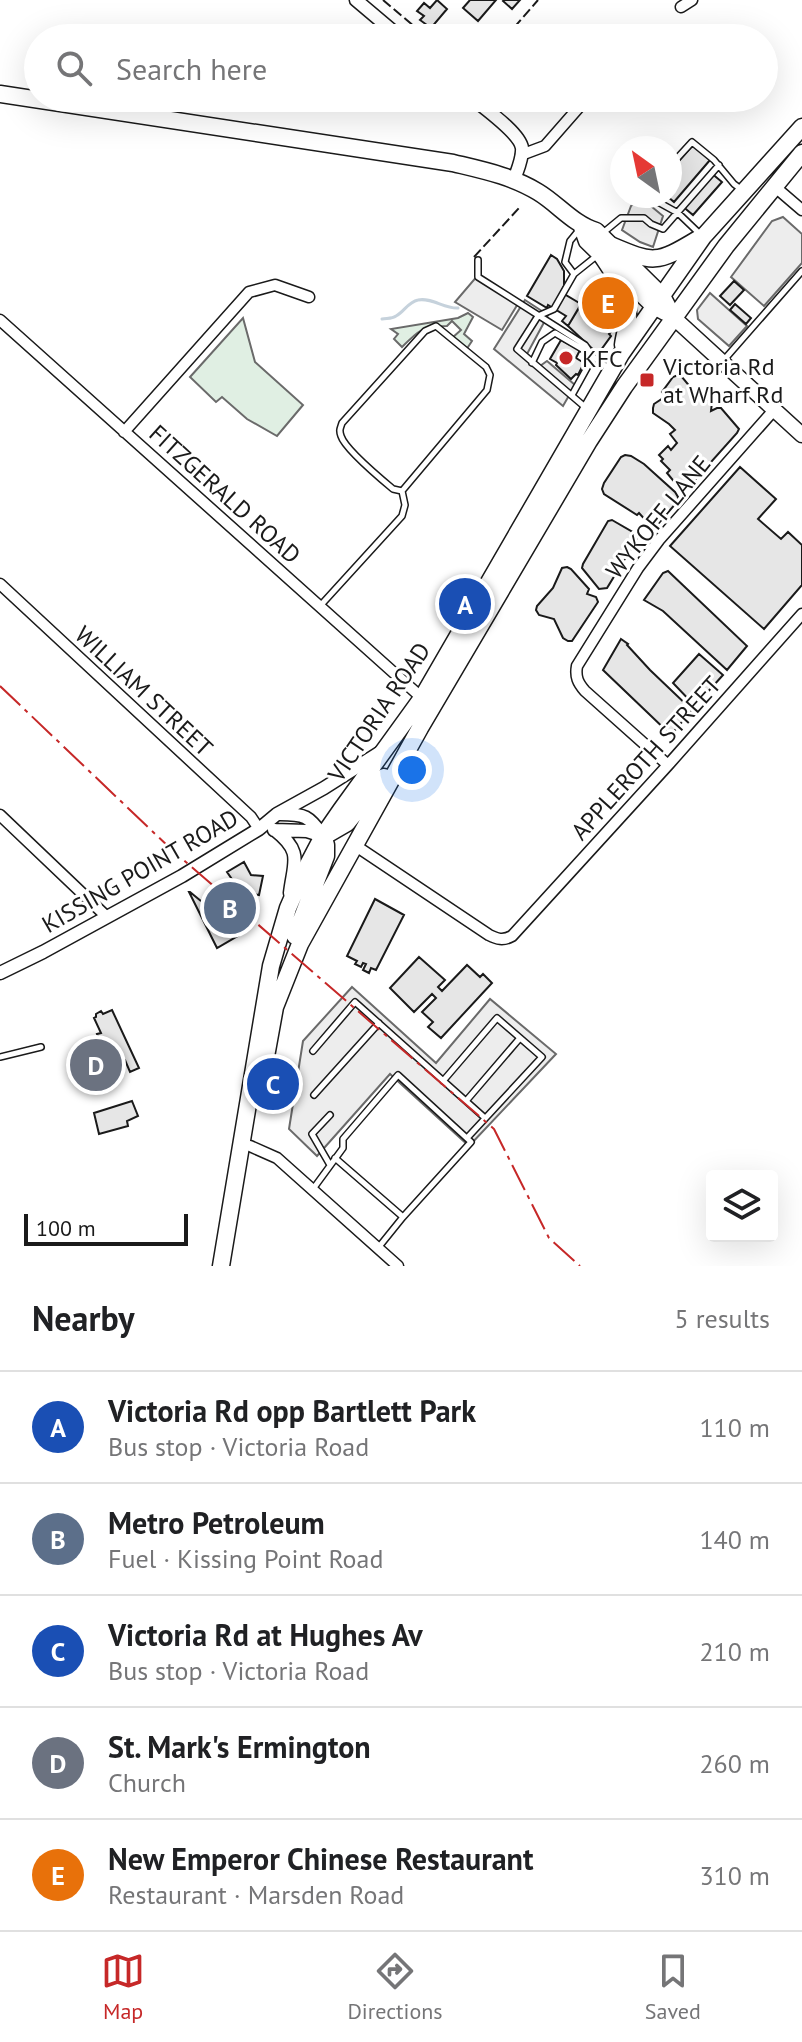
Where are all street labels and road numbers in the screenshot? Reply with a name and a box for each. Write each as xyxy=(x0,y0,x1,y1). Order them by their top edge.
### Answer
street label: FITZGERALD ROAD xyxy=(143,418,307,570)
street label: WYKOFF LANE xyxy=(599,449,717,585)
street label: WILLIAM STREET xyxy=(69,619,219,763)
street label: VICTORIA ROAD xyxy=(320,636,437,789)
street label: APPLEROTH STREET xyxy=(564,670,728,846)
street label: KISSING POINT ROAD xyxy=(36,802,244,940)

